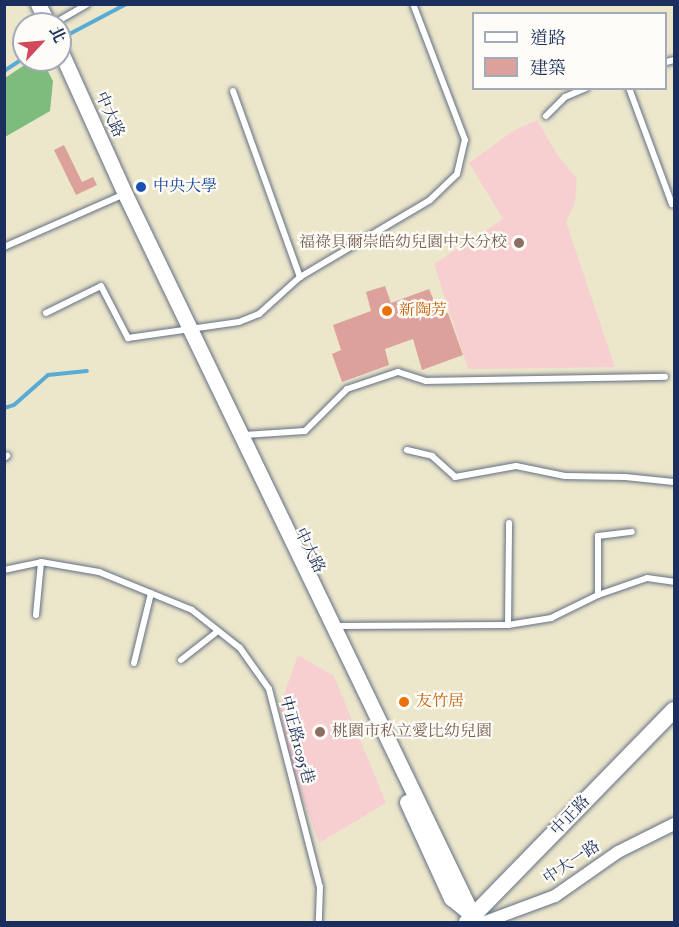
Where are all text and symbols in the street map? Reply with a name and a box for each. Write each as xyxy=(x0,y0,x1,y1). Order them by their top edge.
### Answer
north arrow xyxy=(12,12,72,72)
legend xyxy=(472,12,667,90)
text: 北 xyxy=(44,23,69,47)
text: 道路 xyxy=(530,28,566,51)
text: 建築 xyxy=(530,58,566,81)
street label: 中大路 xyxy=(90,89,128,141)
place label: 中央大學 xyxy=(153,177,217,197)
marker: 中央大學 xyxy=(134,180,148,194)
place label: 福祿貝爾崇皓幼兒園中大分校 xyxy=(299,233,507,253)
marker: 福祿貝爾崇皓幼兒園中大分校 xyxy=(512,236,526,250)
place label: 新陶芳 xyxy=(399,301,447,321)
marker: 新陶芳 xyxy=(380,304,394,318)
street label: 中大路 xyxy=(290,525,328,577)
place label: 友竹居 xyxy=(416,692,464,712)
street label: 中正路1095巷 xyxy=(275,694,317,786)
marker: 友竹居 xyxy=(397,695,411,709)
place label: 桃園市私立愛比幼兒園 xyxy=(332,722,492,742)
marker: 桃園市私立愛比幼兒園 xyxy=(313,725,327,739)
street label: 中正路 xyxy=(547,792,595,840)
street label: 中大一路 xyxy=(540,837,604,889)

